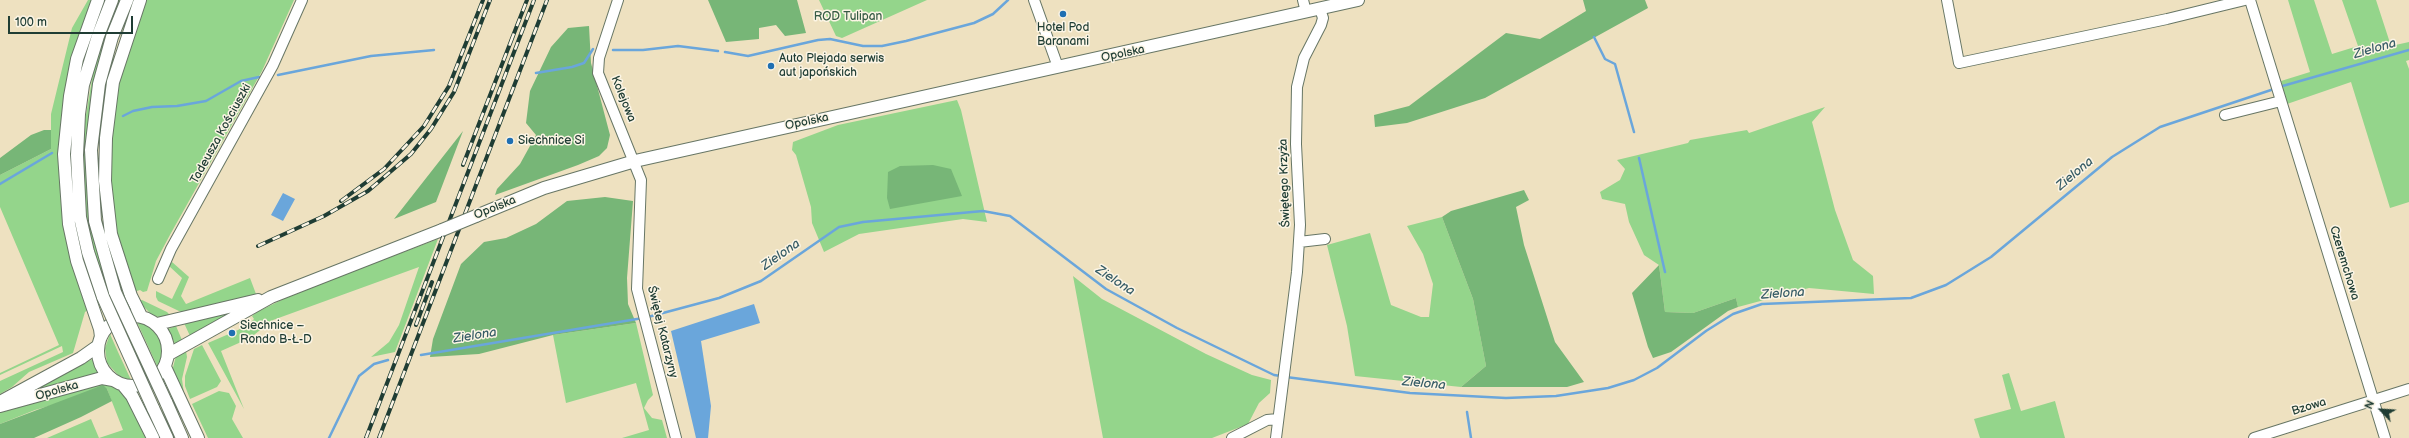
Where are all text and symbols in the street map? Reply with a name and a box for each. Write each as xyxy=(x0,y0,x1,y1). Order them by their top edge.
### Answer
scale bar xyxy=(10,8,135,34)
marker: Hotel Pod Baranami xyxy=(1058,9,1068,19)
park label: ROD Tulipan xyxy=(814,10,882,24)
text: 100 m xyxy=(15,15,47,30)
place label: Hotel Pod Baranami xyxy=(1037,21,1089,49)
water label: Zielona xyxy=(2352,35,2398,63)
street label: Opolska xyxy=(1100,42,1146,66)
place label: Auto Plejada serwis aut japońskich xyxy=(779,52,884,80)
marker: Auto Plejada serwis aut japońskich xyxy=(766,61,776,71)
street label: Kolejowa xyxy=(607,74,639,124)
street label: Tadeusza Kościuszki xyxy=(187,81,255,187)
street label: Opolska xyxy=(784,110,830,134)
place label: Siechnice Si xyxy=(518,134,585,148)
marker: Siechnice Si xyxy=(505,136,515,146)
street label: Świętego Krzyża xyxy=(1276,139,1294,227)
water label: Zielona xyxy=(2053,154,2097,194)
street label: Opolska xyxy=(472,193,518,223)
street label: Czeremchowa xyxy=(2326,224,2362,302)
water label: Zielona xyxy=(759,236,803,274)
water label: Zielona xyxy=(1092,263,1138,299)
street label: Świętej Katarzyny xyxy=(644,285,680,379)
water label: Zielona xyxy=(1761,285,1805,303)
place label: Siechnice – Rondo B-Ł-D xyxy=(240,319,312,347)
water label: Zielona xyxy=(452,325,498,347)
marker: Siechnice – Rondo B-Ł-D xyxy=(227,328,237,338)
water label: Zielona xyxy=(1402,374,1446,394)
street label: Opolska xyxy=(34,378,80,404)
north arrow xyxy=(2361,390,2401,430)
street label: Bzowa xyxy=(2290,395,2328,419)
text: N xyxy=(2362,398,2377,411)

